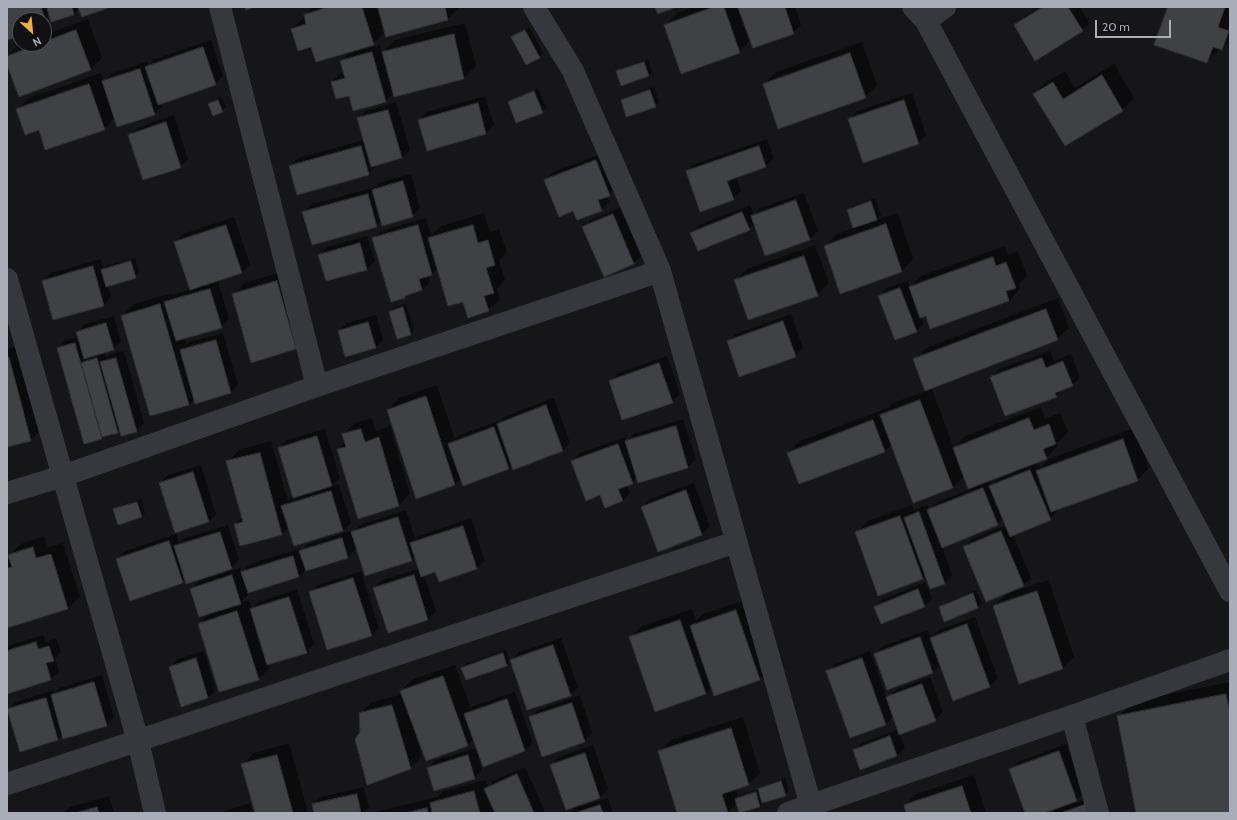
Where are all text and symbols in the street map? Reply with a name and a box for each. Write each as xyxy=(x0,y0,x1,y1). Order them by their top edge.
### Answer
north arrow xyxy=(12,12,52,52)
scale bar xyxy=(1097,12,1173,38)
text: 20 m xyxy=(1102,19,1130,34)
text: N xyxy=(30,34,44,50)

